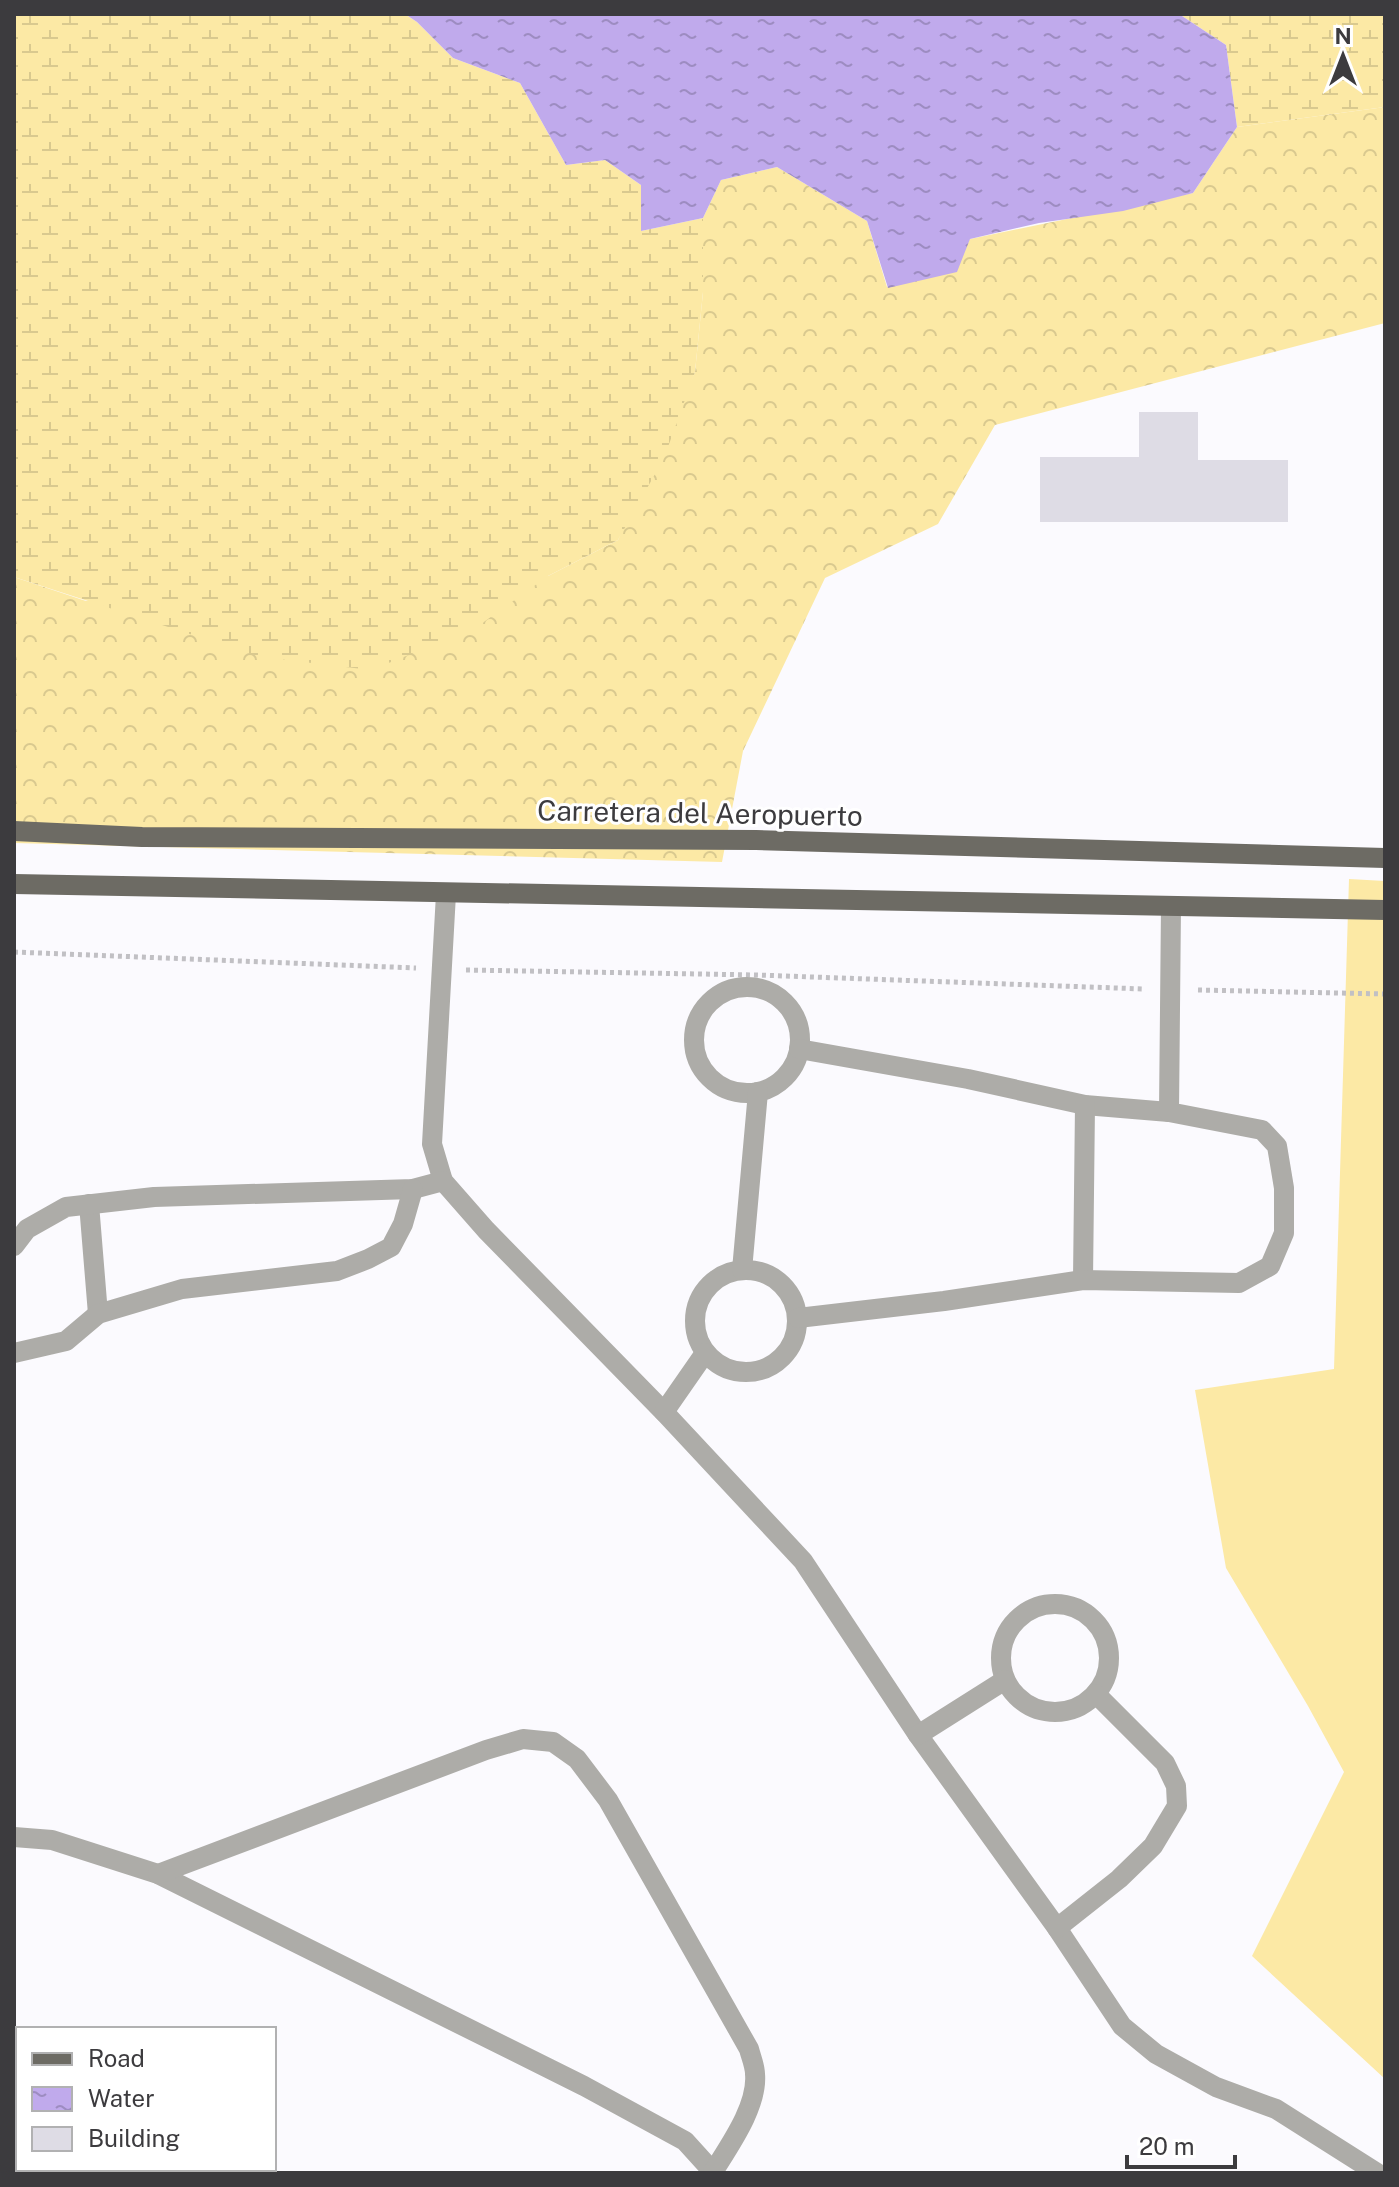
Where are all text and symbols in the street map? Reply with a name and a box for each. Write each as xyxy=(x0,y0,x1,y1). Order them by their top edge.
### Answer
north arrow xyxy=(1303,16,1383,96)
text: N xyxy=(1334,23,1352,49)
street label: Carretera del Aeropuerto xyxy=(537,793,863,832)
legend xyxy=(16,2027,276,2171)
text: Road xyxy=(88,2044,145,2072)
text: Water xyxy=(88,2084,155,2112)
scale bar xyxy=(1127,2119,1235,2169)
text: Building xyxy=(88,2124,180,2152)
text: 20 m xyxy=(1139,2132,1195,2160)

